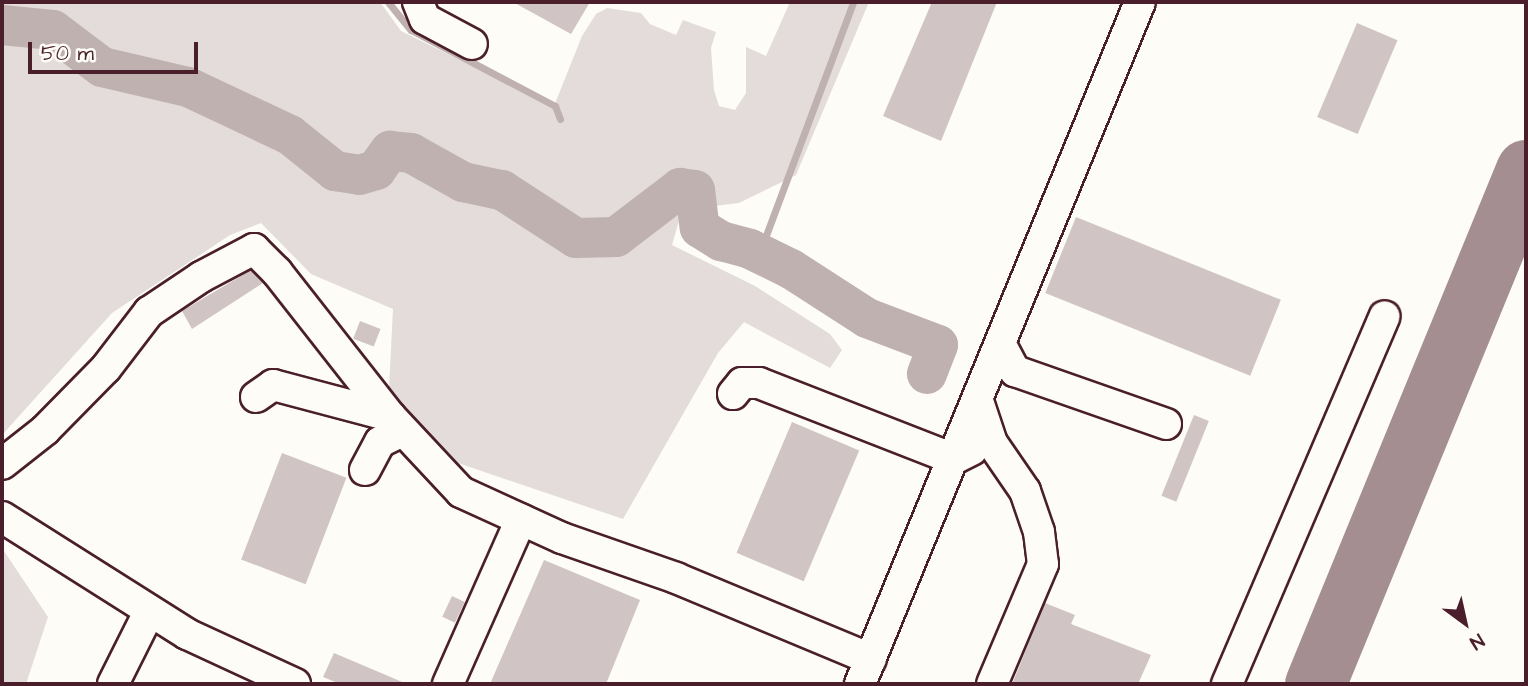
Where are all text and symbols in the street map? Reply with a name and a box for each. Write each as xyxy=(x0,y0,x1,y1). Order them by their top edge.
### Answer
scale bar xyxy=(32,28,201,72)
text: 50 m xyxy=(41,39,94,68)
north arrow xyxy=(1430,588,1500,658)
text: N xyxy=(1464,626,1489,656)

